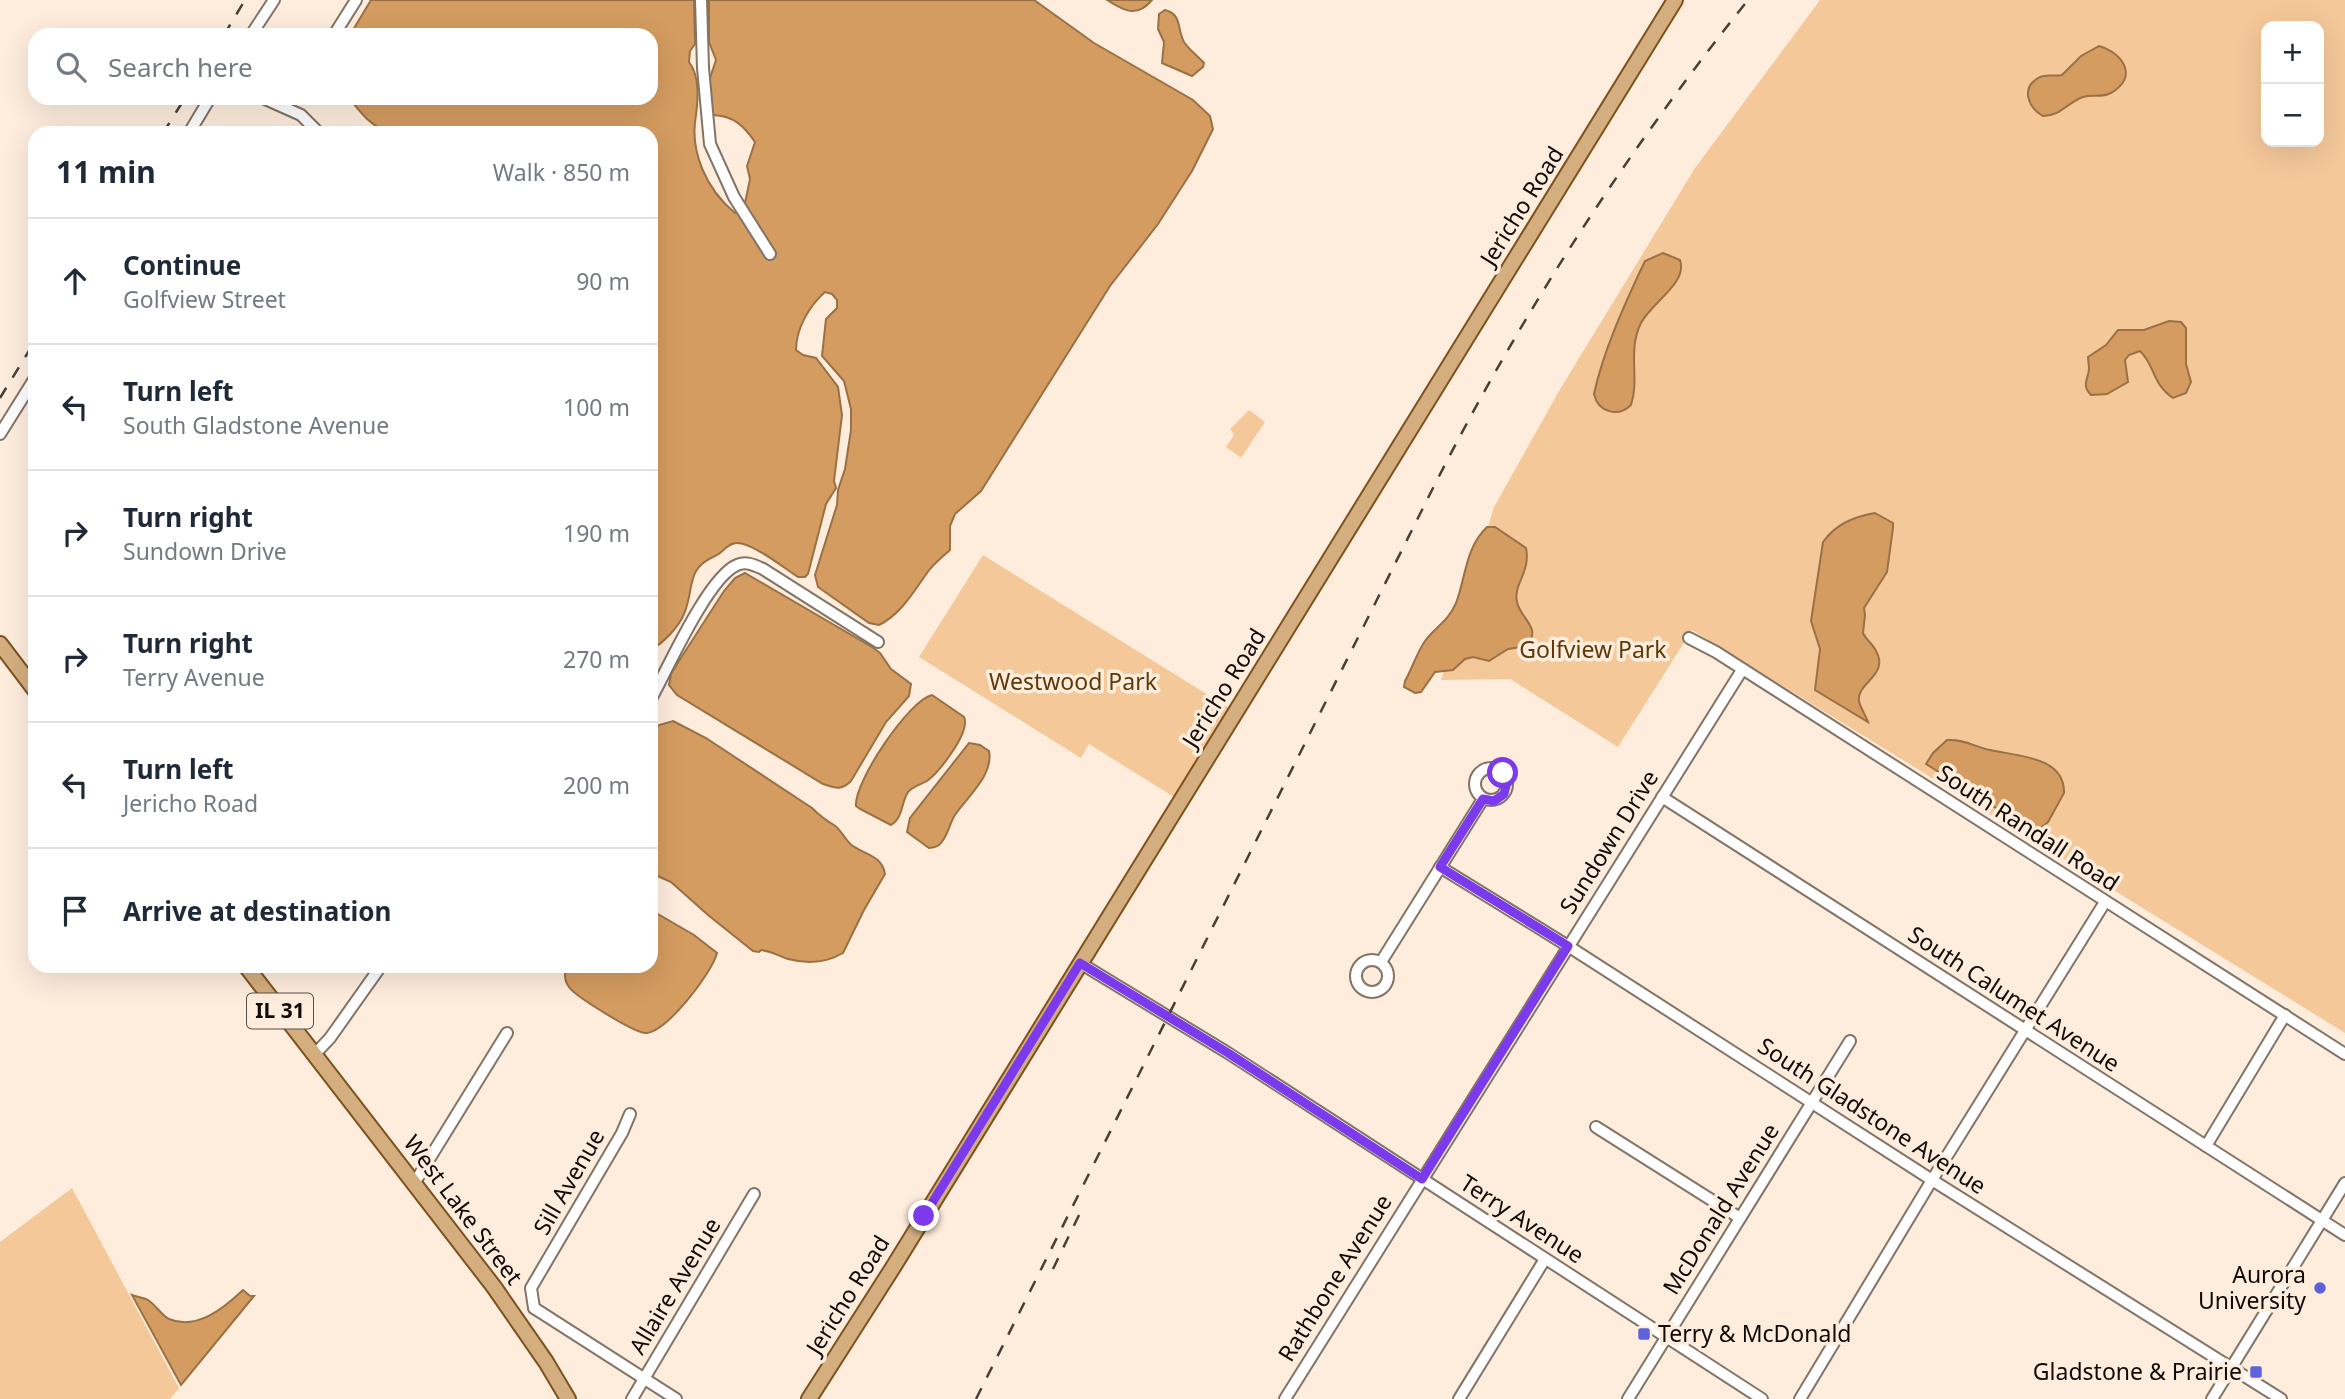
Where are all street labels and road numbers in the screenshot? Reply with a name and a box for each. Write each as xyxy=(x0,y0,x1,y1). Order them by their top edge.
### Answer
street label: Jericho Road xyxy=(1471,140,1571,273)
street label: Jericho Road xyxy=(1173,622,1273,755)
street label: South Randall Road xyxy=(1931,756,2126,898)
street label: Sundown Drive xyxy=(1551,764,1665,919)
street label: South Calumet Avenue xyxy=(1903,918,2127,1079)
road number: IL 31 xyxy=(247,993,313,1028)
street label: South Gladstone Avenue xyxy=(1752,1029,1993,1201)
street label: McDonald Avenue xyxy=(1655,1117,1786,1300)
street label: Sill Avenue xyxy=(525,1123,611,1240)
street label: West Lake Street xyxy=(397,1128,531,1291)
street label: Terry Avenue xyxy=(1454,1166,1591,1270)
street label: Rathbone Avenue xyxy=(1270,1188,1399,1367)
street label: Allaire Avenue xyxy=(621,1211,728,1360)
street label: Jericho Road xyxy=(797,1229,897,1362)

